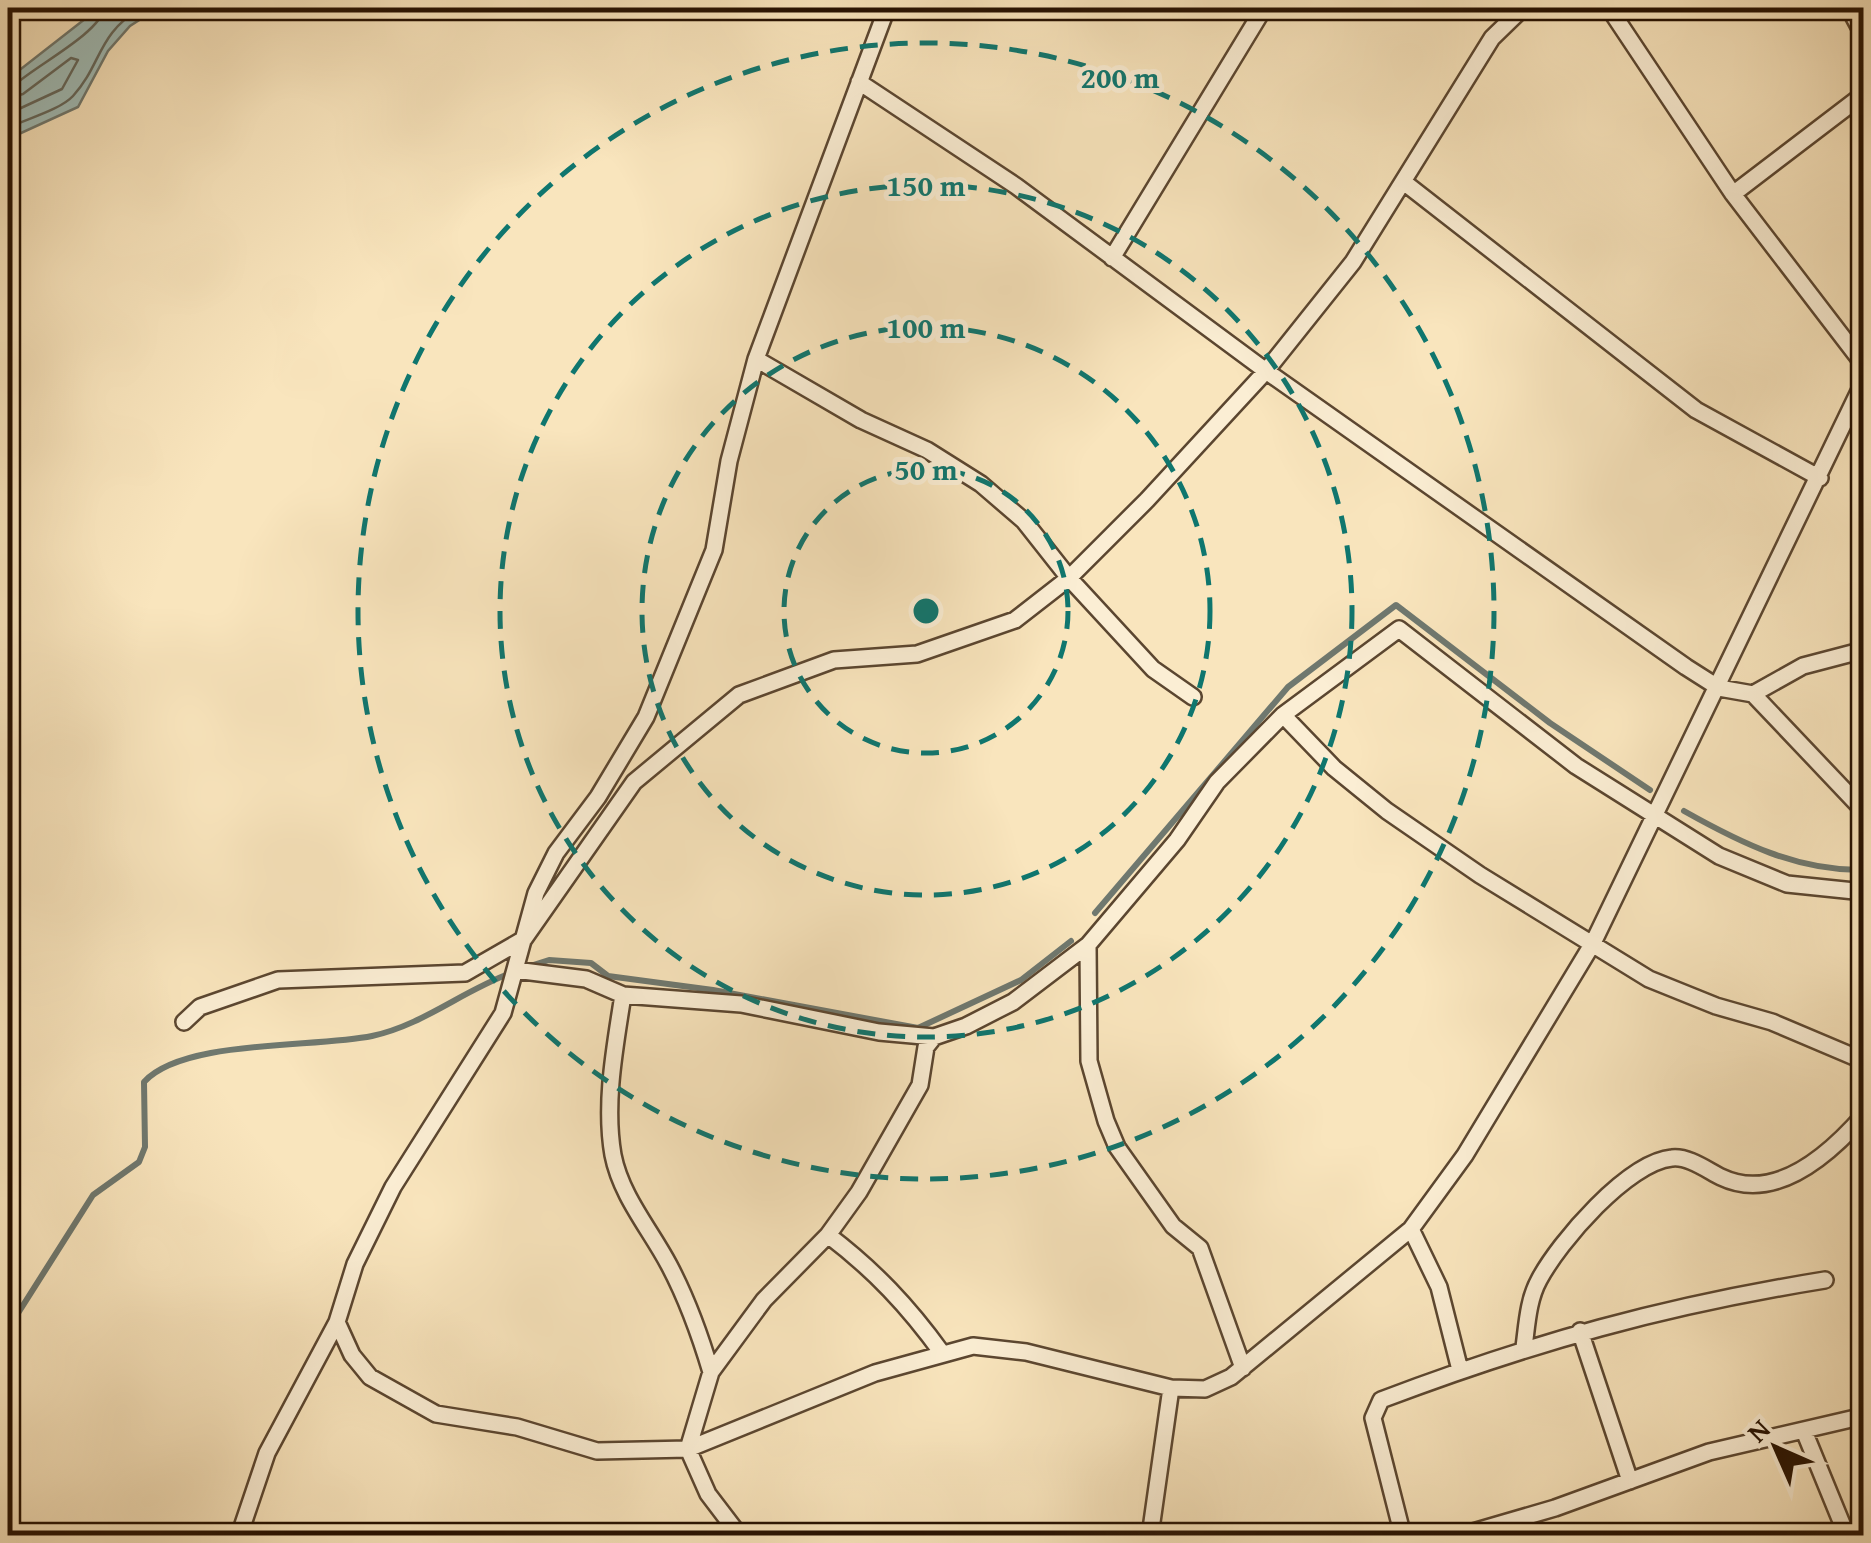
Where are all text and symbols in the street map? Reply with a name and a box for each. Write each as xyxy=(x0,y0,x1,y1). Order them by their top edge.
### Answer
text: 200 m xyxy=(1081,55,1160,99)
text: 150 m xyxy=(887,163,966,207)
text: 100 m xyxy=(887,305,966,349)
text: 50 m xyxy=(894,447,958,491)
centre of rings xyxy=(908,593,944,629)
north arrow xyxy=(1726,1398,1826,1498)
text: N xyxy=(1737,1409,1779,1451)

